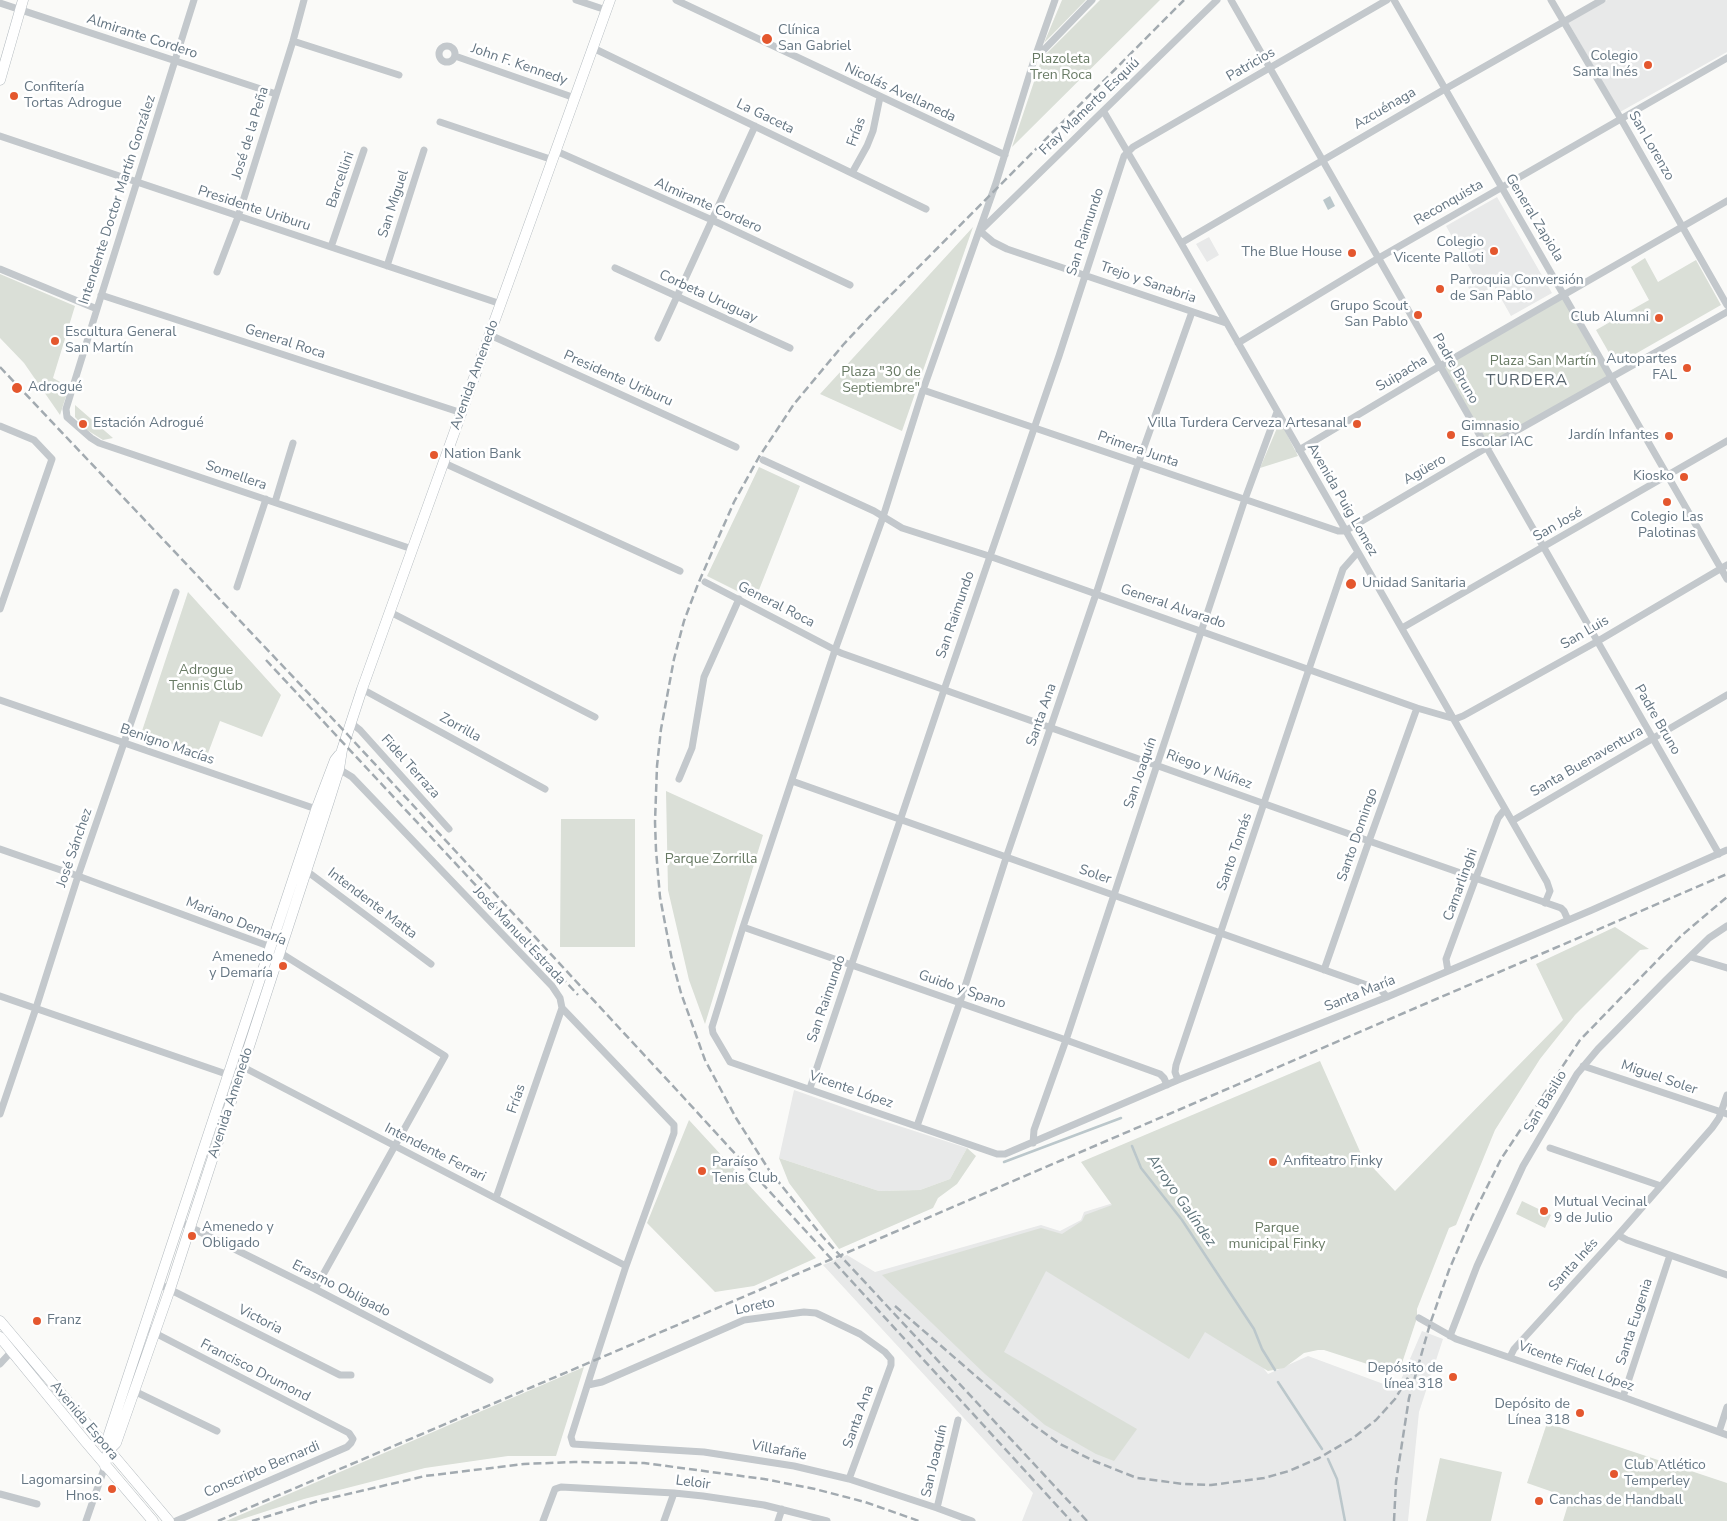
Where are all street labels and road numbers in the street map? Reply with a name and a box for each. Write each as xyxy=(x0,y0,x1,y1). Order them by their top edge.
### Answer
street label: Almirante Cordero xyxy=(84,11,200,63)
street label: John F. Kennedy xyxy=(469,41,569,89)
street label: Patricios xyxy=(1224,44,1278,86)
street label: Fray Mamerto Esquiú xyxy=(1036,55,1144,159)
street label: Nicolás Avellaneda xyxy=(842,60,958,126)
street label: Azcuénaga xyxy=(1351,84,1419,134)
street label: José de la Peña xyxy=(229,85,273,181)
street label: Intendente Doctor Martín González xyxy=(76,93,160,307)
street label: La Gaceta xyxy=(733,96,797,138)
street label: San Lorenzo xyxy=(1624,108,1678,184)
street label: Frías xyxy=(844,115,870,149)
street label: Barcellini xyxy=(324,150,358,210)
street label: San Miguel xyxy=(375,168,413,240)
street label: General Zapiola xyxy=(1501,171,1567,265)
street label: Almirante Cordero xyxy=(652,175,764,237)
street label: Reconquista xyxy=(1411,176,1487,230)
street label: Presidente Uriburu xyxy=(195,183,313,235)
street label: San Raimundo xyxy=(1064,186,1108,278)
street label: Trejo y Sanabria xyxy=(1098,259,1198,307)
street label: Corbeta Uruguay xyxy=(656,267,760,327)
street label: Avenida Amenedo xyxy=(447,318,503,432)
street label: General Roca xyxy=(242,321,328,363)
street label: Padre Bruno xyxy=(1428,331,1482,407)
street label: Presidente Uriburu xyxy=(561,347,675,411)
street label: Suipacha xyxy=(1373,352,1431,396)
street label: Primera Junta xyxy=(1095,428,1181,472)
street label: Avenida Puig Lomez xyxy=(1303,441,1381,559)
street label: Agüero xyxy=(1401,451,1449,489)
street label: Somellera xyxy=(203,458,269,494)
street label: San José xyxy=(1530,504,1586,546)
street label: San Raimundo xyxy=(933,569,979,661)
street label: General Roca xyxy=(735,578,817,632)
street label: General Alvarado xyxy=(1118,581,1228,633)
street label: San Luis xyxy=(1558,613,1612,653)
street label: Santa Ana xyxy=(1023,681,1061,749)
street label: Padre Bruno xyxy=(1630,682,1684,758)
street label: Zorrilla xyxy=(436,710,484,746)
street label: Benigno Macías xyxy=(117,721,217,769)
street label: Santa Buenaventura xyxy=(1528,723,1646,801)
street label: Fidel Terraza xyxy=(377,732,443,802)
street label: San Joaquín xyxy=(1121,735,1161,811)
street label: Riego y Núñez xyxy=(1164,747,1254,793)
street label: Santo Domingo xyxy=(1334,786,1382,884)
street label: José Sánchez xyxy=(54,806,96,890)
street label: Santo Tomás xyxy=(1214,811,1256,893)
street label: Camarlinghi xyxy=(1440,847,1482,923)
street label: Soler xyxy=(1077,862,1113,888)
street label: Intendente Matta xyxy=(324,865,420,943)
street label: José Manuel Estrada xyxy=(469,883,569,989)
street label: Mariano Demaría xyxy=(183,894,289,950)
street label: San Raimundo xyxy=(804,953,850,1045)
street label: Guido y Spano xyxy=(916,967,1008,1013)
street label: Santa María xyxy=(1322,972,1398,1016)
street label: Avenida Amenedo xyxy=(205,1045,257,1161)
street label: Miguel Soler xyxy=(1619,1057,1699,1099)
street label: Vicente López xyxy=(807,1068,895,1112)
street label: San Basilio xyxy=(1521,1068,1571,1136)
street label: Frías xyxy=(504,1082,530,1116)
street label: Intendente Ferrari xyxy=(381,1120,489,1186)
street label: Santa Inés xyxy=(1546,1235,1602,1295)
street label: Erasmo Obligado xyxy=(289,1257,393,1321)
street label: Santa Eugenia xyxy=(1613,1277,1657,1367)
street label: Loreto xyxy=(734,1295,776,1319)
street label: Victoria xyxy=(235,1302,285,1338)
street label: Francisco Drumond xyxy=(197,1336,313,1406)
street label: Vicente Fidel López xyxy=(1516,1338,1636,1396)
street label: Avenida Espora xyxy=(46,1378,122,1464)
street label: Santa Ana xyxy=(840,1383,878,1451)
street label: San Joaquín xyxy=(918,1423,952,1499)
street label: Villafañe xyxy=(750,1437,808,1465)
street label: Conscripto Bernardi xyxy=(202,1438,322,1502)
street label: Leloir xyxy=(675,1473,711,1493)

